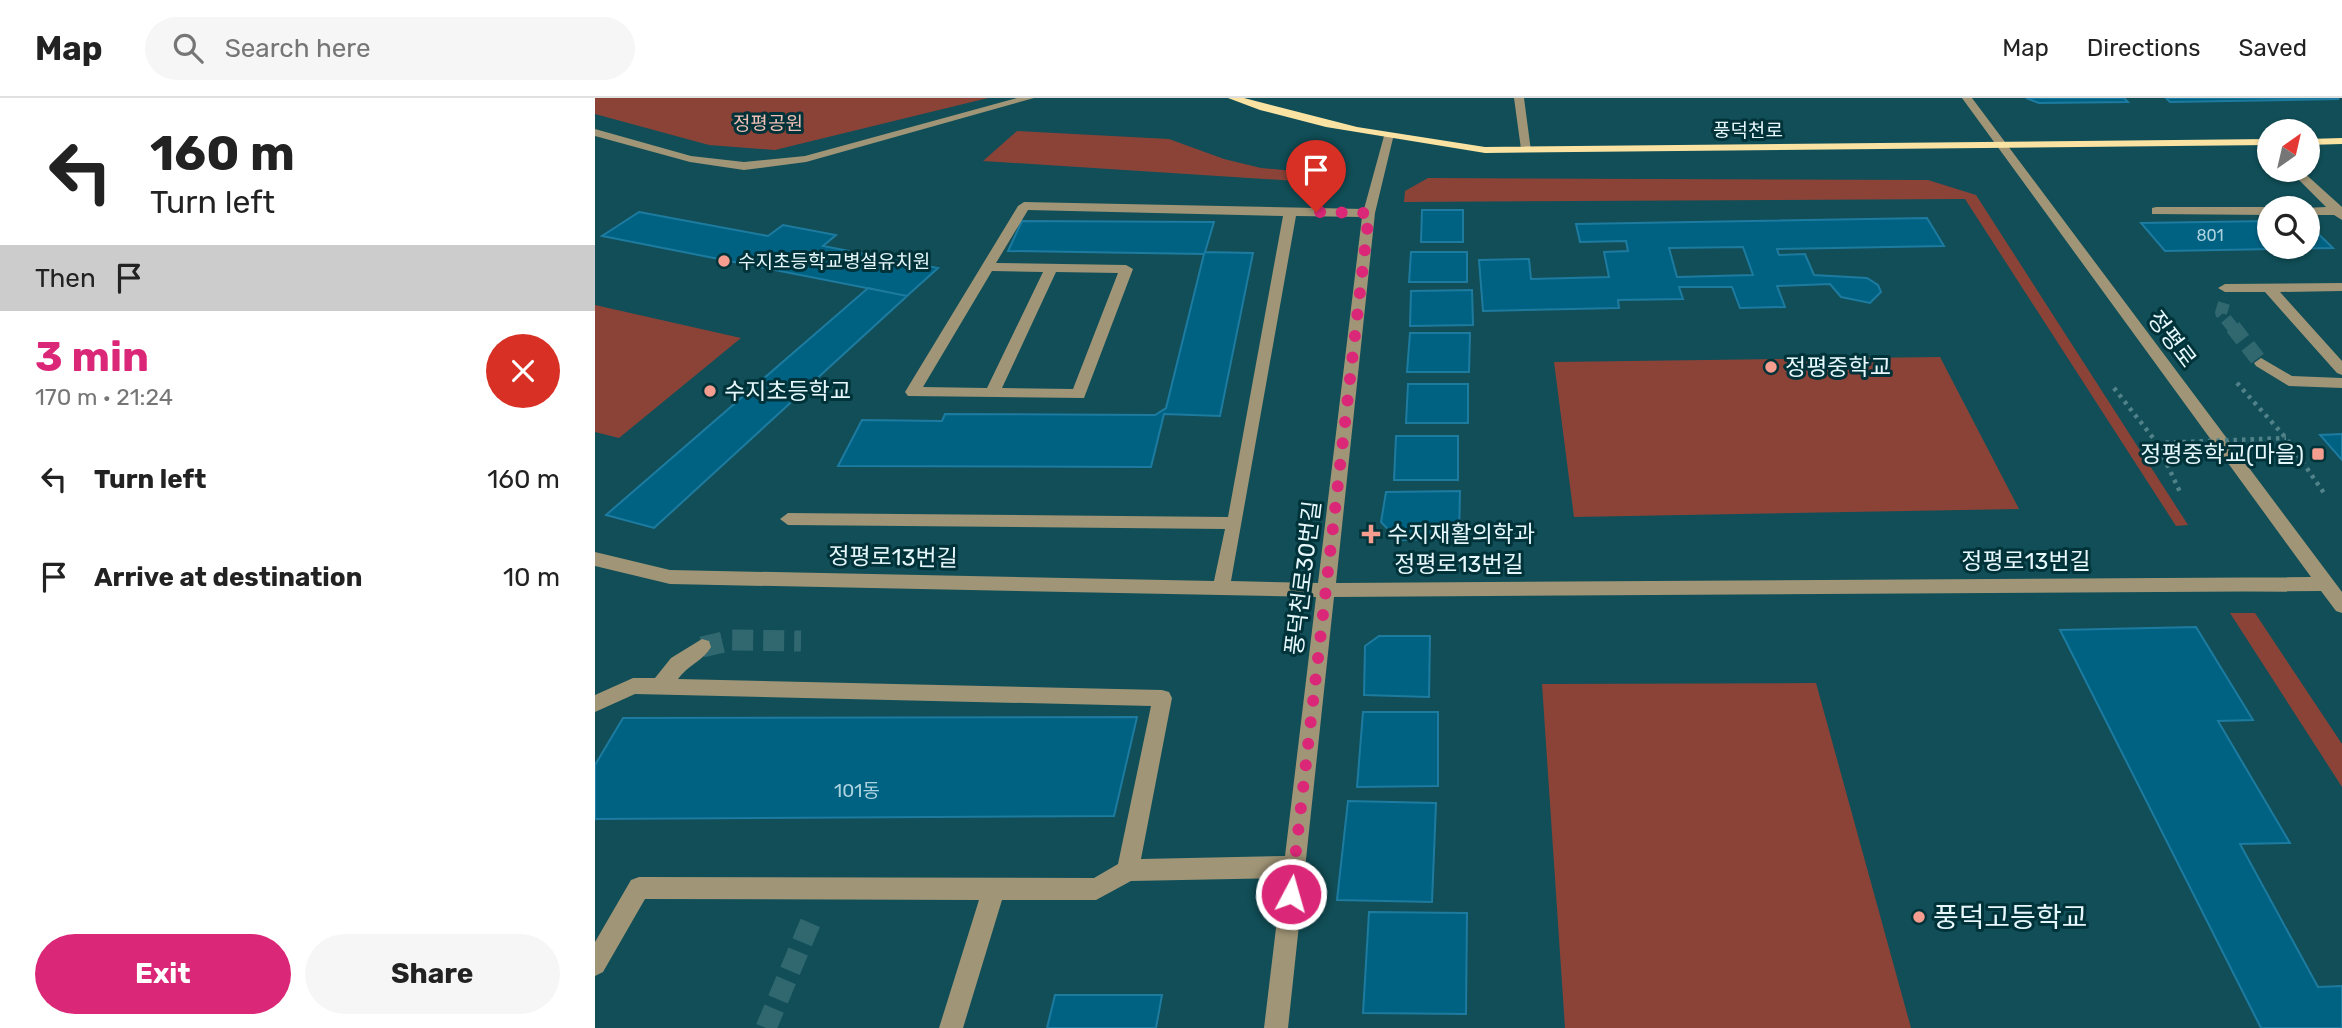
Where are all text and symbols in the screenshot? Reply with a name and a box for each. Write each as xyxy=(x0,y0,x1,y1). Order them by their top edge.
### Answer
search box xyxy=(145,17,635,80)
text: Map xyxy=(35,29,103,68)
icon: search xyxy=(169,29,207,67)
text: Search here xyxy=(225,33,370,64)
text: Map xyxy=(2002,34,2049,62)
text: Directions xyxy=(2087,34,2200,62)
text: Saved xyxy=(2238,34,2307,62)
park label: 정평공원 xyxy=(733,112,803,135)
street label: 풍덕천로 xyxy=(1713,119,1783,142)
north arrow xyxy=(2257,119,2321,182)
map controls xyxy=(2257,119,2320,259)
text: 160 m xyxy=(150,124,295,182)
icon: left xyxy=(35,126,126,217)
pin xyxy=(1286,140,1346,212)
icon: arrive xyxy=(1297,151,1335,189)
text: Turn left xyxy=(150,183,275,221)
button: search xyxy=(2257,196,2320,259)
house number: 801 xyxy=(2196,226,2224,245)
place label: 수지초등학교병설유치원 xyxy=(738,250,930,273)
marker: 수지초등학교병설유치원 xyxy=(716,253,732,269)
icon: arrive xyxy=(110,259,148,297)
text: Then xyxy=(35,263,96,294)
street label: 정평로 xyxy=(2142,305,2202,373)
text: 3 min xyxy=(35,332,149,382)
button: close xyxy=(486,334,560,408)
place label: 정평중학교 xyxy=(1785,353,1891,381)
marker: 정평중학교 xyxy=(1763,359,1779,375)
place label: 수지초등학교 xyxy=(724,377,851,405)
text: 170 m · 21:24 xyxy=(35,383,173,411)
marker: 수지초등학교 xyxy=(702,383,718,399)
place label: 정평중학교(마을) xyxy=(2140,440,2304,468)
marker: 정평중학교(마을) xyxy=(2310,446,2326,462)
icon: left xyxy=(35,460,73,498)
text: Turn left xyxy=(94,464,206,495)
text: 160 m xyxy=(487,464,560,495)
street label: 풍덕천로30번길 xyxy=(1280,499,1326,657)
place label: 수지재활의학과 xyxy=(1387,520,1535,548)
marker: 수지재활의학과 xyxy=(1361,524,1381,544)
street label: 정평로13번길 xyxy=(828,542,958,572)
street label: 정평로13번길 xyxy=(1961,547,2091,575)
street label: 정평로13번길 xyxy=(1394,550,1524,578)
icon: arrive xyxy=(35,558,73,596)
text: Arrive at destination xyxy=(94,562,362,593)
text: 10 m xyxy=(503,562,560,593)
house number: 101동 xyxy=(834,779,880,802)
position arrow xyxy=(1254,857,1328,931)
place label: 풍덕고등학교 xyxy=(1933,901,2088,934)
marker: 풍덕고등학교 xyxy=(1911,909,1927,925)
button: Exit xyxy=(35,934,291,1014)
button: Share xyxy=(305,934,560,1014)

